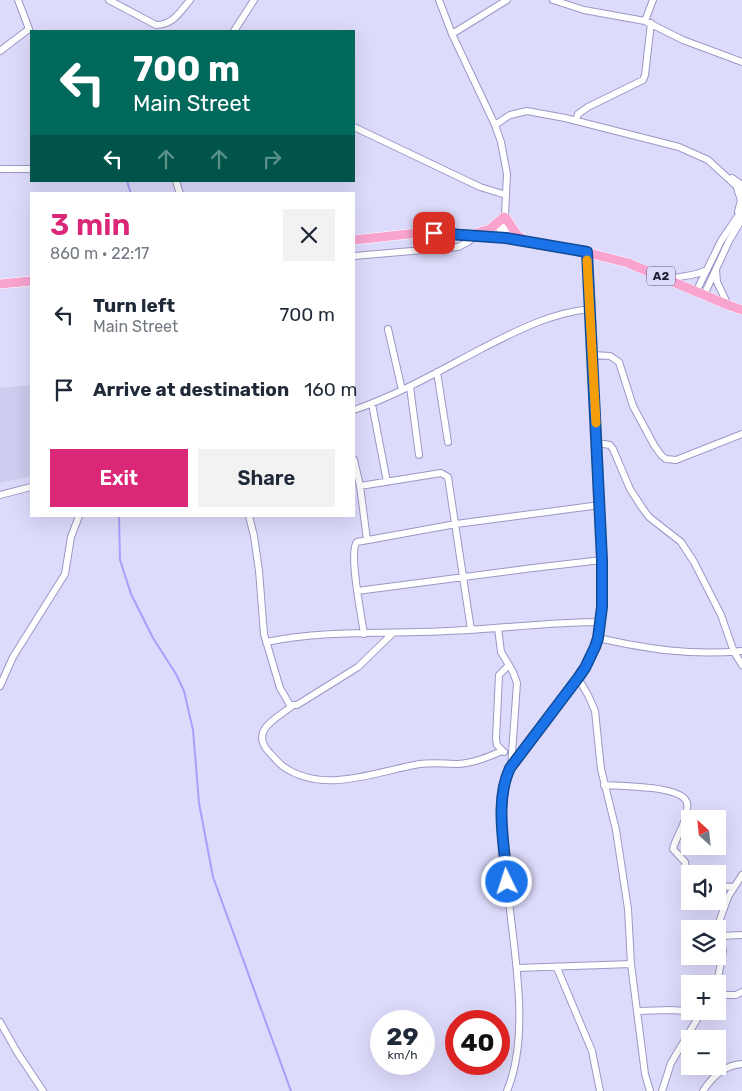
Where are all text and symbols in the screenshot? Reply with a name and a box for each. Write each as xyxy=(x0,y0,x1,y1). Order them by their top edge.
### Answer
text: 700 m xyxy=(133,48,240,90)
icon: left xyxy=(50,50,115,115)
text: Main Street xyxy=(133,90,250,117)
icon: left xyxy=(99,145,127,173)
icon: ahead xyxy=(152,145,180,173)
icon: ahead xyxy=(205,145,233,173)
icon: right xyxy=(258,145,286,173)
text: 3 min xyxy=(50,207,130,243)
button: close xyxy=(283,209,335,261)
pin xyxy=(413,212,455,254)
icon: arrive xyxy=(420,219,448,247)
text: 860 m · 22:17 xyxy=(50,244,149,263)
road number: A2 xyxy=(647,266,675,286)
text: Turn left xyxy=(93,294,175,317)
icon: left xyxy=(50,301,78,329)
text: 700 m xyxy=(280,303,335,326)
text: Main Street xyxy=(93,317,178,336)
icon: arrive xyxy=(50,376,78,404)
text: Arrive at destination xyxy=(93,378,289,401)
text: 160 m xyxy=(304,378,357,401)
button: Exit xyxy=(50,449,188,507)
button: Share xyxy=(198,449,335,507)
north arrow xyxy=(681,810,726,855)
map controls xyxy=(681,810,726,1075)
position arrow xyxy=(480,855,532,907)
button: sound xyxy=(681,865,726,910)
button: layers xyxy=(681,920,726,965)
button: + xyxy=(681,975,726,1020)
speed limit sign: 40 xyxy=(445,1010,510,1075)
text: 29 xyxy=(386,1022,419,1051)
button: − xyxy=(681,1030,726,1075)
text: km/h xyxy=(388,1048,417,1062)

